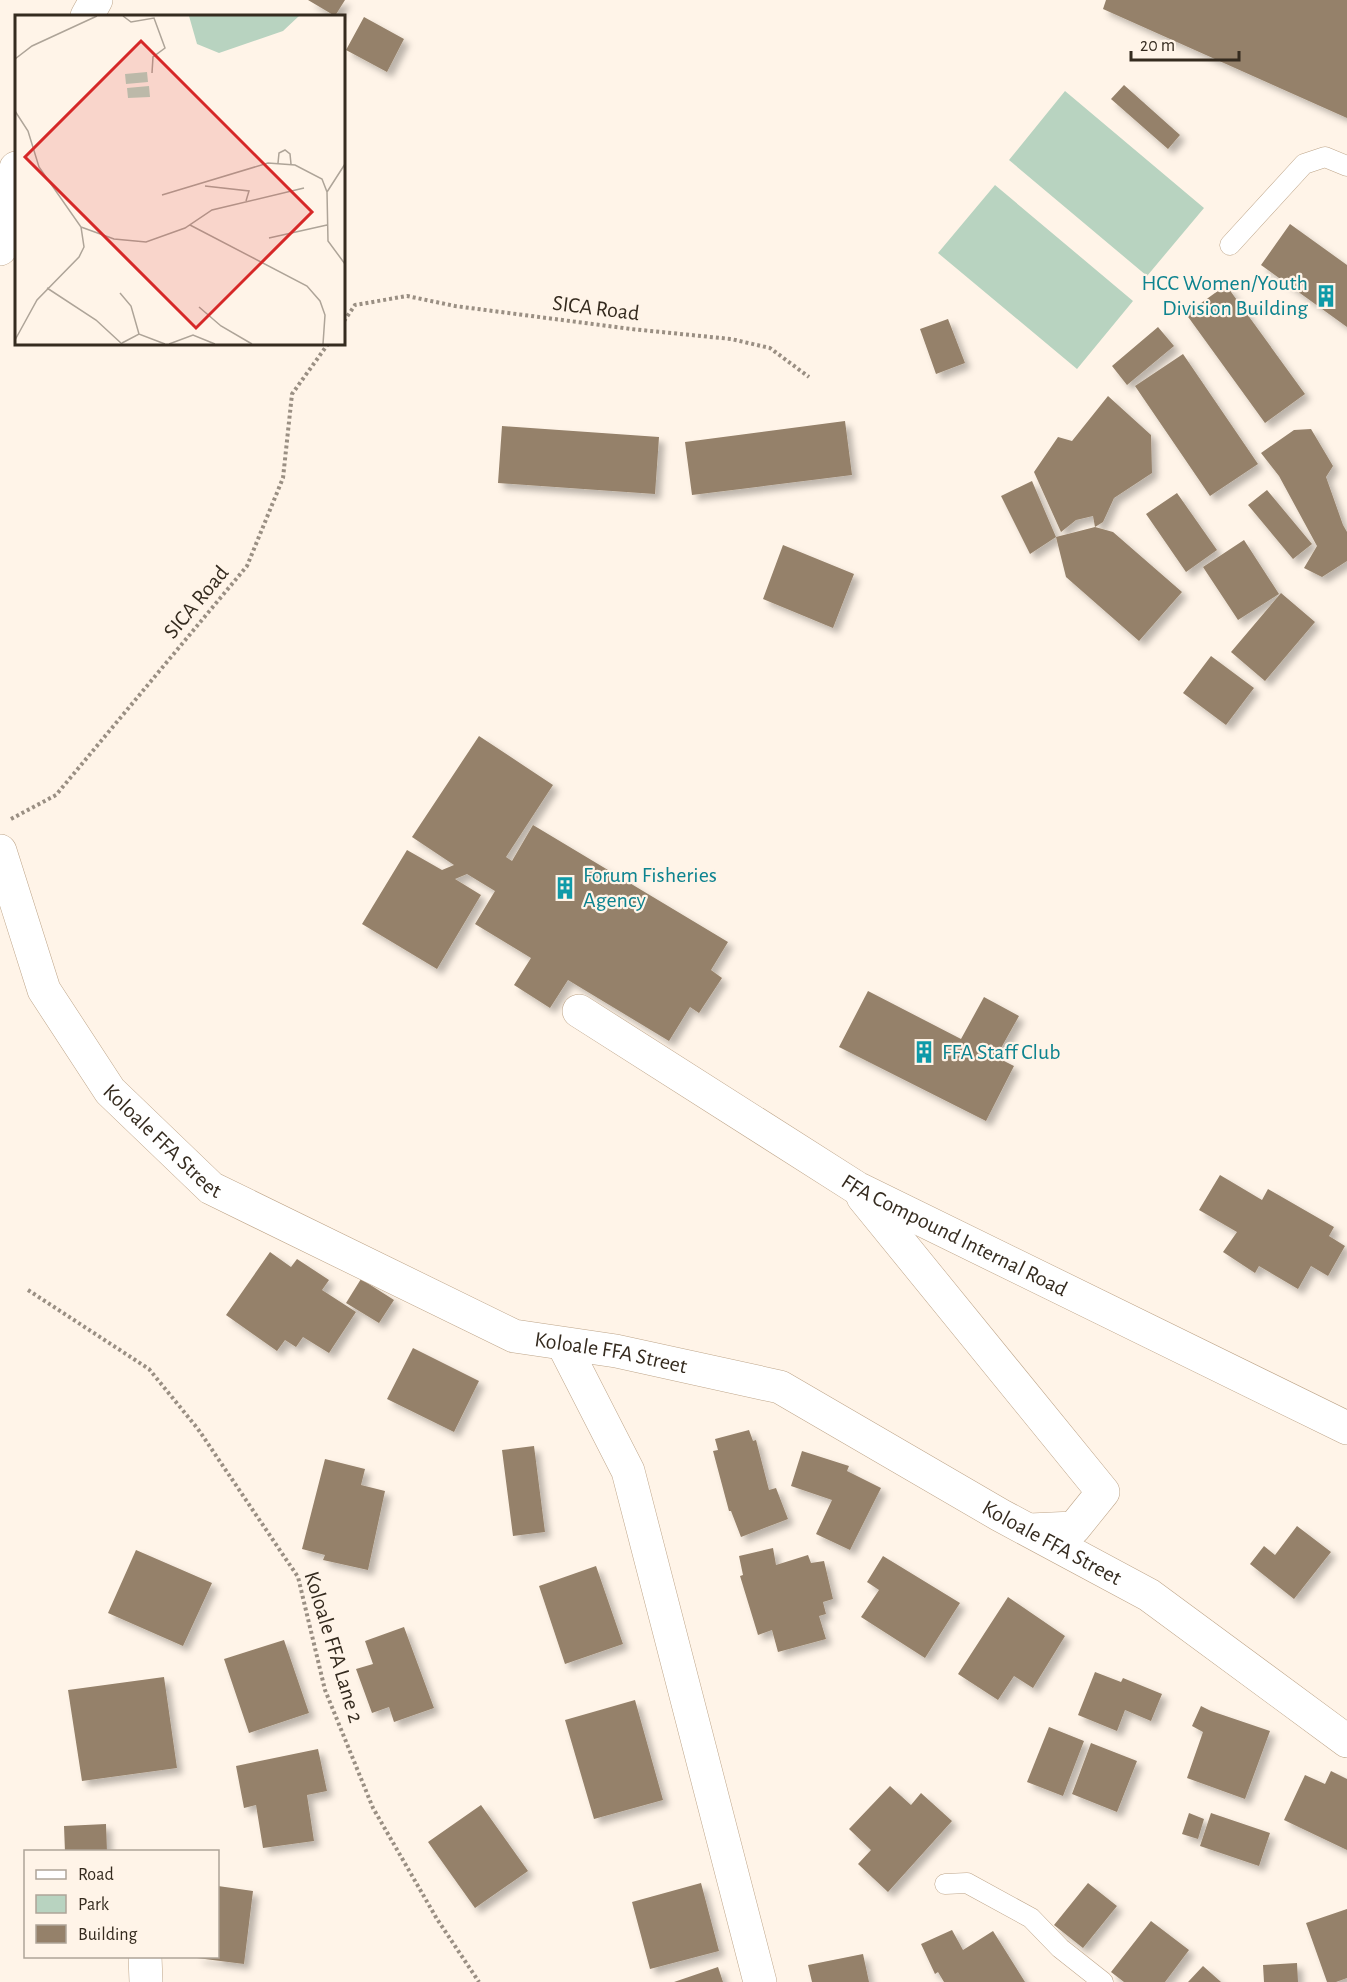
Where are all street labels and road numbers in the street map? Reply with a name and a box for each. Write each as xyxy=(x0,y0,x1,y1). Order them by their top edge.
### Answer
street label: SICA Road xyxy=(551,292,641,324)
street label: SICA Road xyxy=(159,561,233,643)
street label: Koloale FFA Street xyxy=(99,1080,225,1202)
street label: FFA Compound Internal Road xyxy=(838,1170,1071,1300)
street label: Koloale FFA Street xyxy=(533,1328,689,1377)
street label: Koloale FFA Street xyxy=(978,1496,1125,1589)
street label: Koloale FFA Lane 2 xyxy=(301,1569,367,1725)

